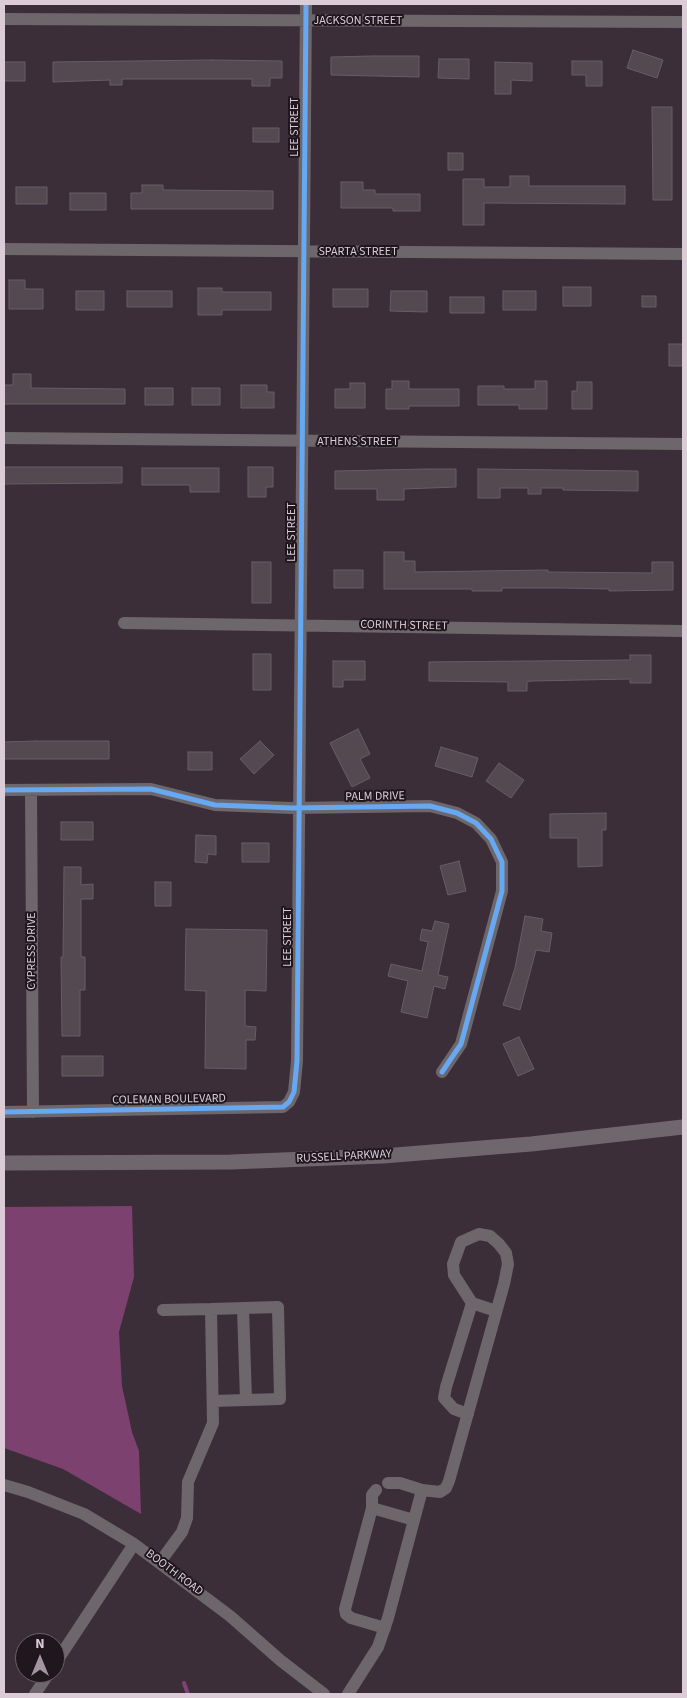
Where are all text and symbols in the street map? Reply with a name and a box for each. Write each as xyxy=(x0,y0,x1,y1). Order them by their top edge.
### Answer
street label: JACKSON STREET xyxy=(314,14,402,28)
street label: LEE STREET xyxy=(288,97,302,157)
street label: SPARTA STREET xyxy=(318,245,398,259)
street label: ATHENS STREET xyxy=(317,435,399,449)
street label: LEE STREET xyxy=(285,502,299,562)
street label: CORINTH STREET xyxy=(360,618,448,634)
street label: PALM DRIVE xyxy=(345,789,405,805)
street label: LEE STREET xyxy=(281,907,295,967)
street label: CYPRESS DRIVE xyxy=(25,912,39,990)
street label: COLEMAN BOULEVARD xyxy=(112,1092,226,1108)
street label: RUSSELL PARKWAY xyxy=(296,1147,392,1167)
street label: BOOTH ROAD xyxy=(143,1547,205,1599)
north arrow xyxy=(15,1633,65,1683)
text: N xyxy=(35,1634,45,1654)

